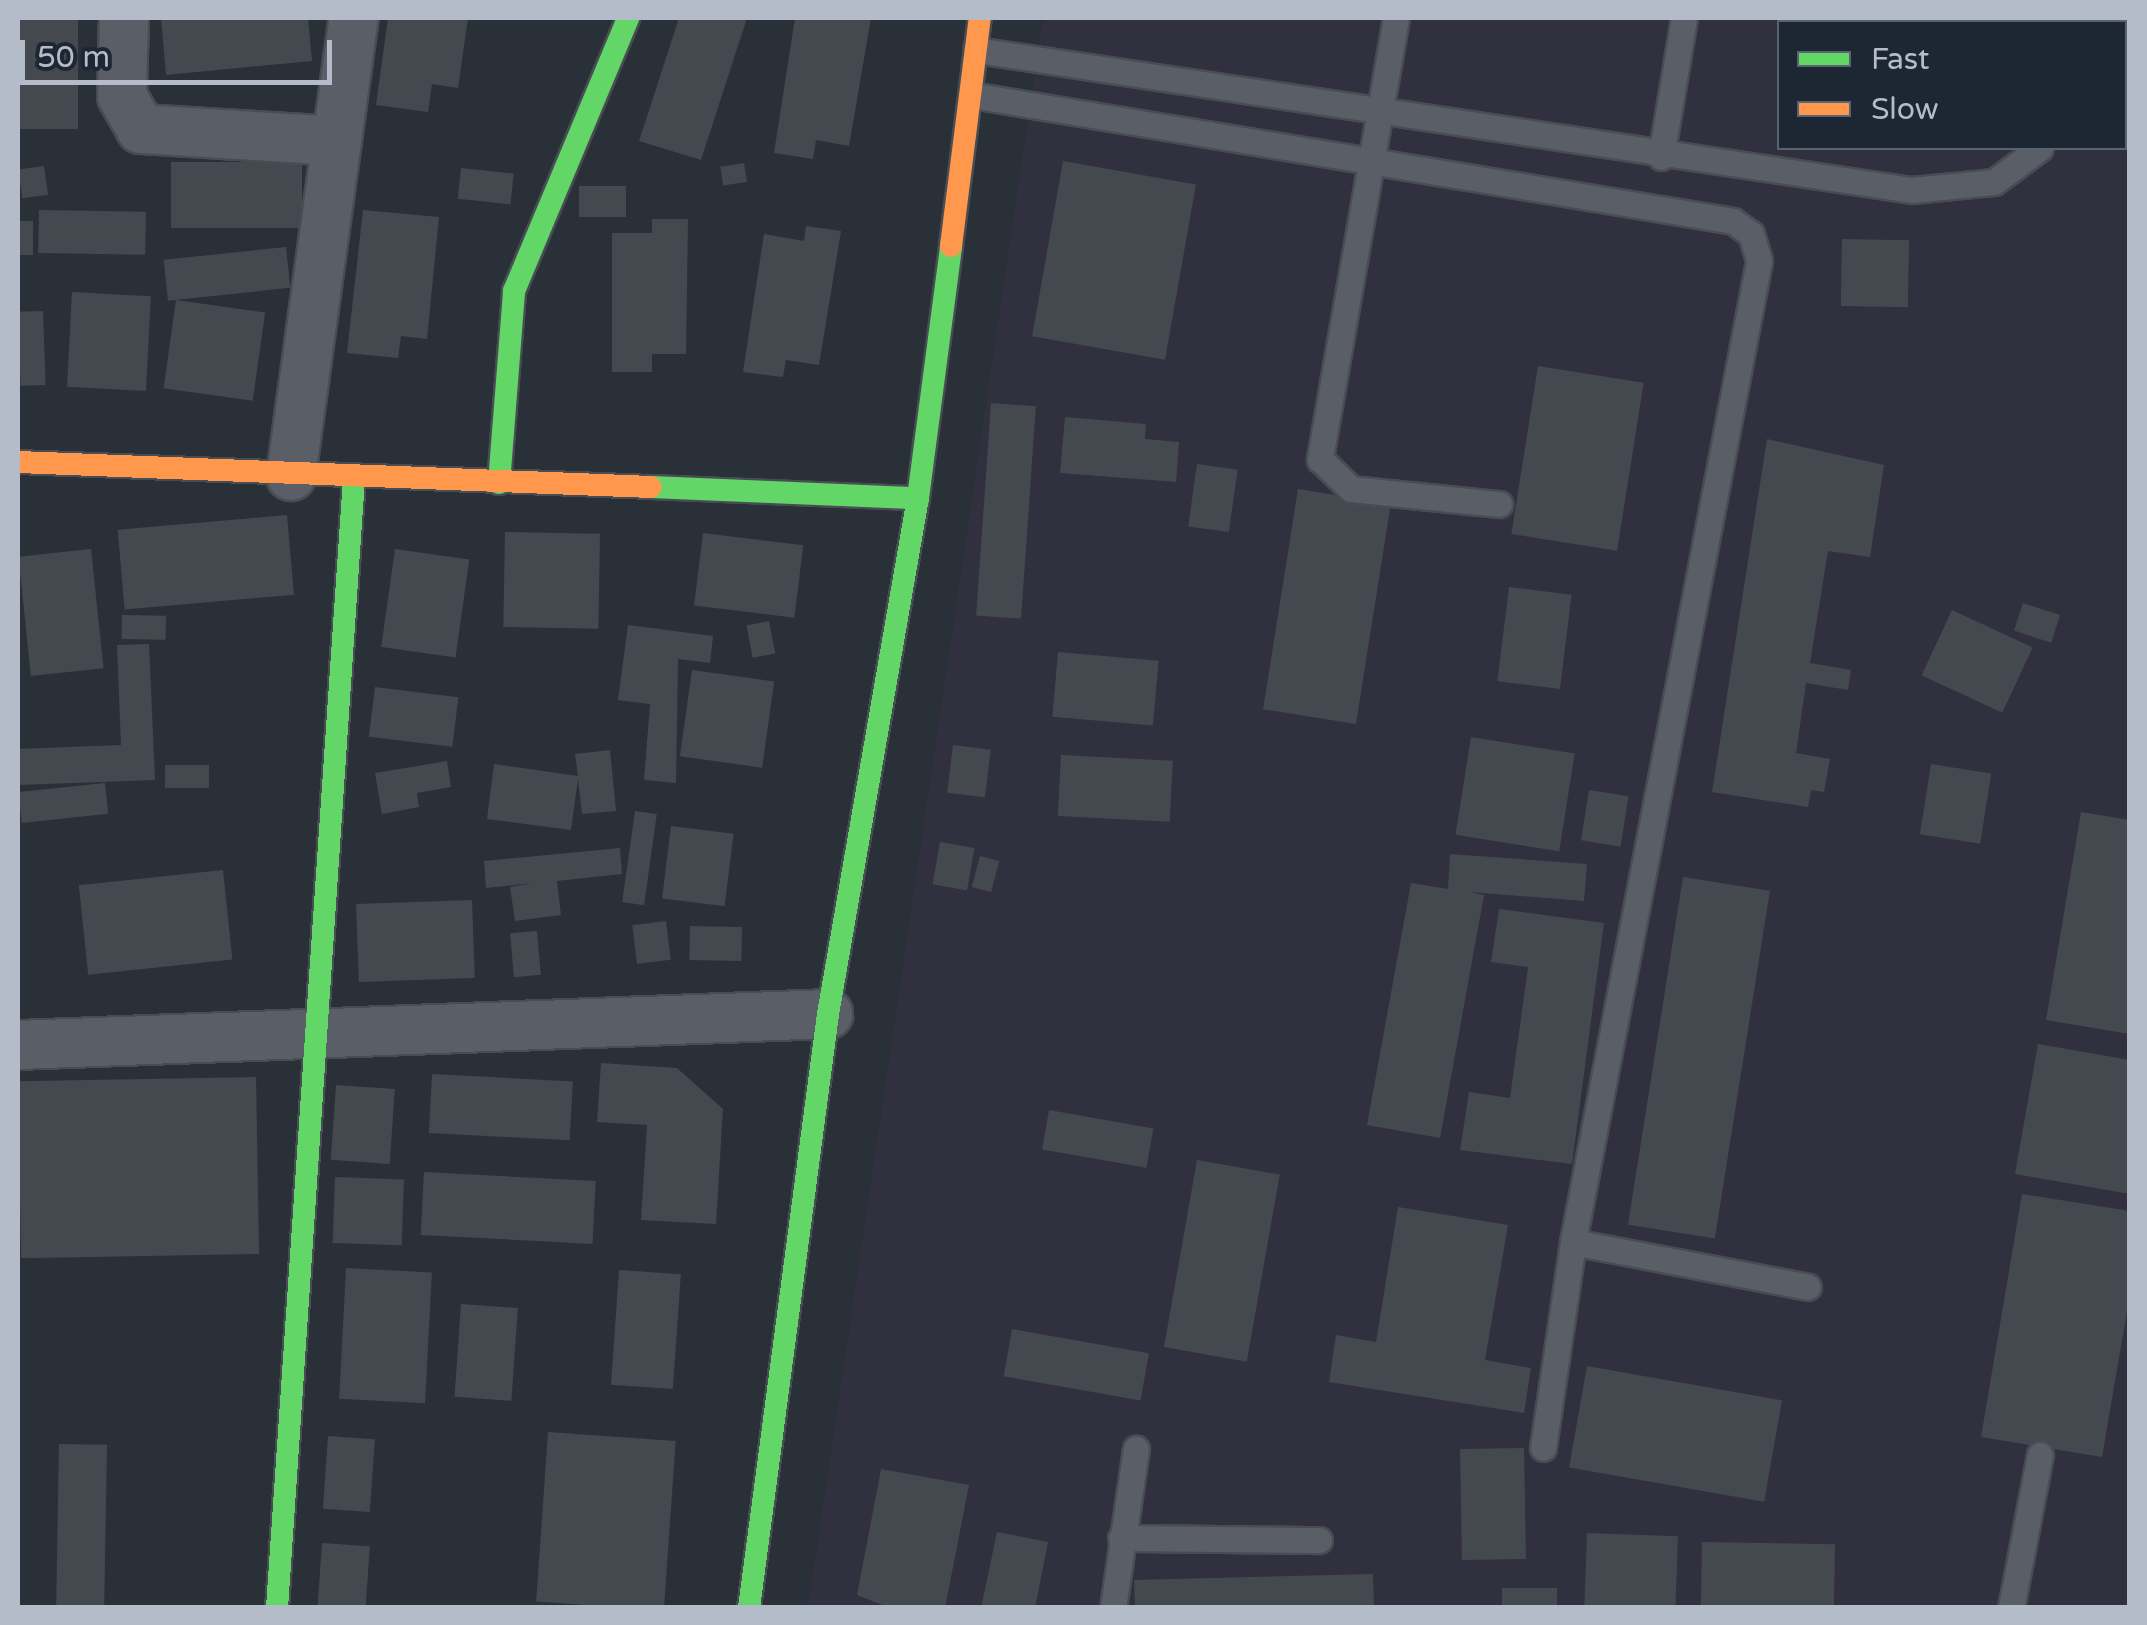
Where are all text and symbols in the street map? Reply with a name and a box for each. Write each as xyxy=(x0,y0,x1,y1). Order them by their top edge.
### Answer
scale bar xyxy=(25,20,338,82)
legend xyxy=(1777,20,2127,150)
text: 50 m xyxy=(37,39,110,76)
text: Fast xyxy=(1871,41,1930,78)
text: Slow xyxy=(1871,91,1939,128)

